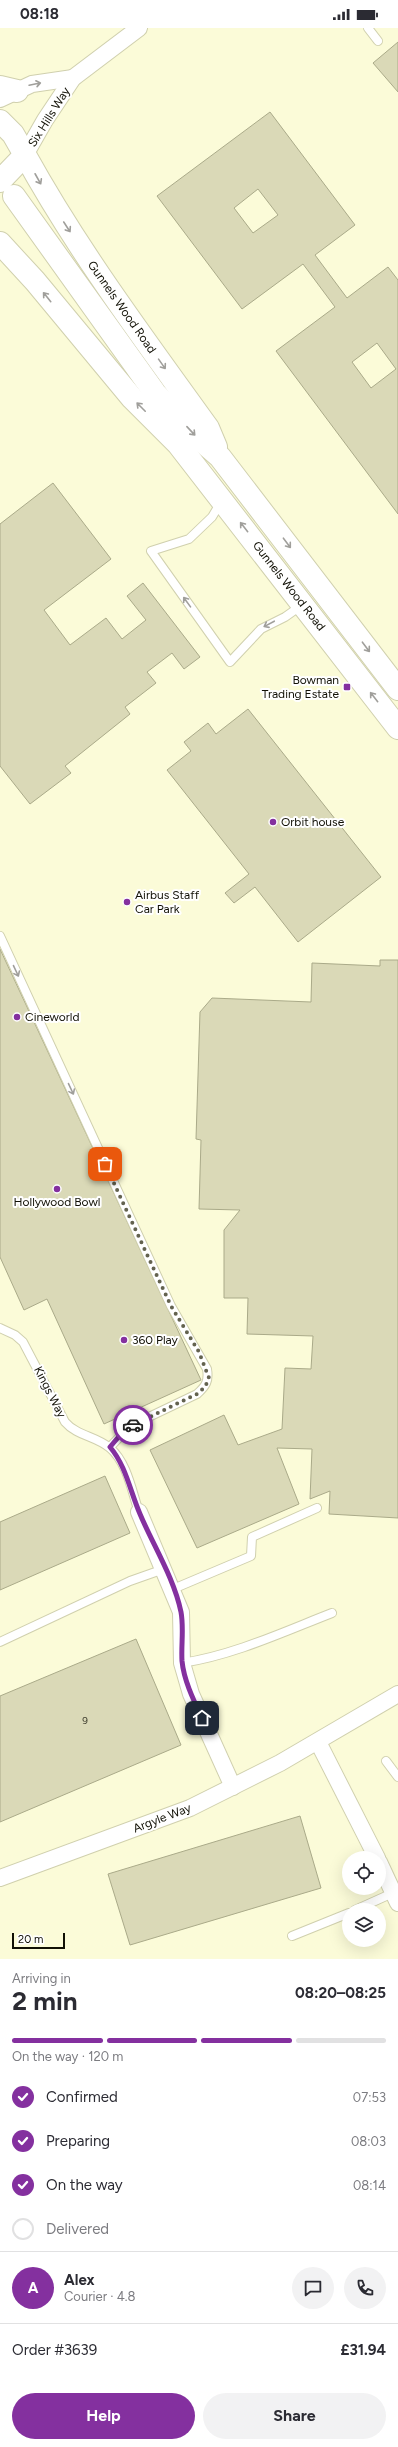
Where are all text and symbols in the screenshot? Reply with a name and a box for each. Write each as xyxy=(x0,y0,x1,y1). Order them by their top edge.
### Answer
text: 08:18 xyxy=(20,5,59,23)
one-way arrow xyxy=(29,80,42,88)
street label: Six Hills Way xyxy=(25,84,73,149)
one-way arrow xyxy=(35,173,42,185)
one-way arrow xyxy=(63,221,71,232)
street label: Gunnels Wood Road xyxy=(85,258,159,356)
one-way arrow xyxy=(43,291,52,302)
one-way arrow xyxy=(158,358,166,369)
one-way arrow xyxy=(136,402,146,412)
one-way arrow xyxy=(186,426,196,436)
one-way arrow xyxy=(239,522,248,533)
one-way arrow xyxy=(282,538,291,549)
street label: Gunnels Wood Road xyxy=(250,539,328,633)
one-way arrow xyxy=(183,596,191,607)
one-way arrow xyxy=(264,621,276,628)
one-way arrow xyxy=(361,641,370,652)
place label: Bowman Trading Estate xyxy=(262,673,339,701)
marker: Bowman Trading Estate xyxy=(342,682,352,692)
one-way arrow xyxy=(370,691,378,702)
place label: Orbit house xyxy=(281,815,345,829)
marker: Orbit house xyxy=(268,817,278,827)
place label: Airbus Staff Car Park xyxy=(135,888,200,916)
marker: Airbus Staff Car Park xyxy=(122,897,132,907)
one-way arrow xyxy=(13,965,20,977)
place label: Cineworld xyxy=(25,1010,79,1024)
marker: Cineworld xyxy=(12,1012,22,1022)
one-way arrow xyxy=(68,1083,75,1095)
pin xyxy=(88,1147,122,1181)
icon: bag xyxy=(94,1153,116,1175)
marker: Hollywood Bowl xyxy=(52,1184,62,1194)
place label: Hollywood Bowl xyxy=(14,1195,100,1209)
place label: 360 Play xyxy=(132,1333,179,1347)
marker: 360 Play xyxy=(119,1335,129,1345)
street label: Kings Way xyxy=(31,1364,69,1421)
courier xyxy=(113,1405,153,1445)
icon: car xyxy=(122,1414,144,1436)
pin xyxy=(185,1701,219,1735)
icon: home xyxy=(191,1707,213,1729)
house number: 9 xyxy=(82,1714,88,1727)
street label: Argyle Way xyxy=(131,1800,194,1835)
map controls xyxy=(342,1851,386,1947)
button: locate xyxy=(342,1851,386,1895)
button: layers xyxy=(342,1903,386,1947)
scale bar xyxy=(12,1931,65,1950)
text: 20 m xyxy=(18,1933,43,1946)
text: Arriving in xyxy=(12,1971,71,1986)
text: 08:20–08:25 xyxy=(295,1984,386,2002)
text: 2 min xyxy=(12,1985,78,2017)
text: On the way · 120 m xyxy=(12,2049,123,2064)
icon: check xyxy=(12,2086,34,2108)
text: Confirmed xyxy=(46,2088,118,2106)
text: 07:53 xyxy=(353,2090,386,2105)
icon: check xyxy=(12,2130,34,2152)
text: Preparing xyxy=(46,2132,110,2150)
text: 08:03 xyxy=(351,2134,386,2149)
icon: check xyxy=(12,2174,34,2196)
text: On the way xyxy=(46,2176,123,2194)
text: 08:14 xyxy=(353,2178,386,2193)
text: Delivered xyxy=(46,2220,109,2238)
button: chat xyxy=(292,2267,334,2309)
button: phone xyxy=(344,2267,386,2309)
text: Alex xyxy=(64,2271,94,2289)
text: A xyxy=(28,2279,38,2297)
text: Courier · 4.8 xyxy=(64,2289,136,2304)
text: Order #3639 xyxy=(12,2341,97,2359)
text: £31.94 xyxy=(340,2341,386,2359)
button: Help xyxy=(12,2393,195,2439)
button: Share xyxy=(203,2393,386,2439)

